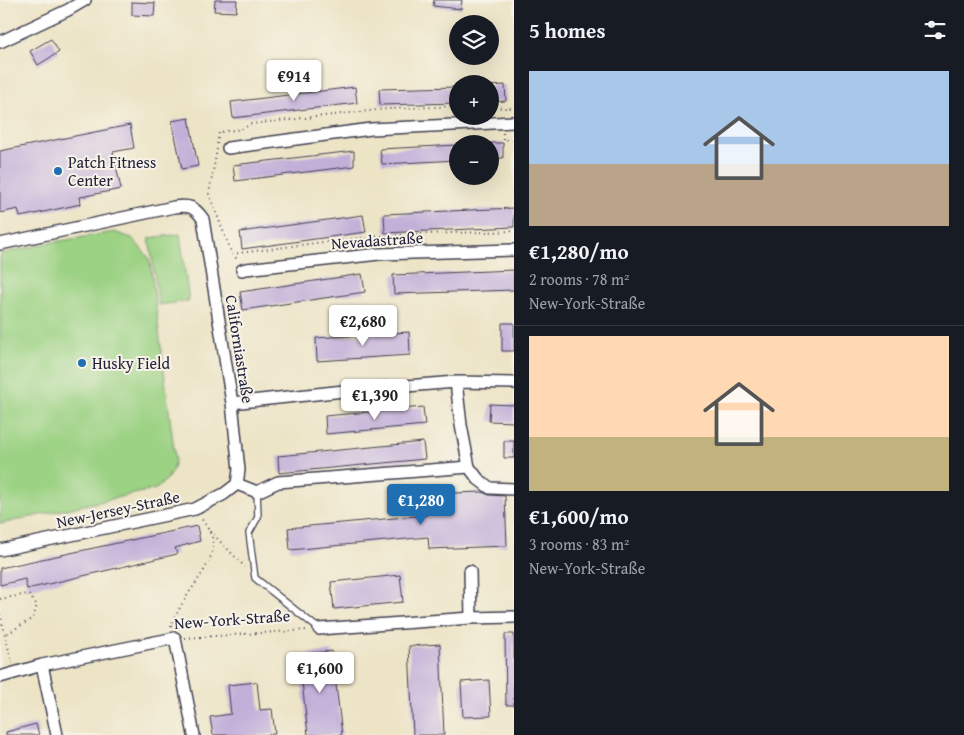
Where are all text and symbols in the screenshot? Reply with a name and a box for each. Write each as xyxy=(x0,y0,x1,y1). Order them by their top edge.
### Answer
map controls xyxy=(449,15,499,185)
button: layers xyxy=(449,15,499,65)
text: 5 homes xyxy=(529,15,605,46)
icon: filters xyxy=(921,16,949,44)
pin: €914 xyxy=(264,59,324,102)
text: €914 xyxy=(277,64,311,88)
button: + xyxy=(449,75,499,125)
icon: home xyxy=(694,103,784,193)
button: − xyxy=(449,135,499,185)
place label: Patch Fitness Center xyxy=(68,150,156,192)
marker: Patch Fitness Center xyxy=(52,165,64,177)
street label: Nevadastraße xyxy=(330,225,424,255)
text: €1,280/mo xyxy=(529,236,629,267)
text: 2 rooms · 78 m² xyxy=(529,267,629,291)
text: New-York-Straße xyxy=(529,291,645,315)
street label: Californiastraße xyxy=(220,293,260,405)
pin: €2,680 xyxy=(322,304,404,347)
text: €2,680 xyxy=(340,309,386,333)
place label: Husky Field xyxy=(92,351,171,375)
marker: Husky Field xyxy=(76,357,88,369)
icon: home xyxy=(694,369,784,459)
pin: €1,390 xyxy=(334,378,416,421)
text: €1,390 xyxy=(352,383,398,407)
street label: New-Jersey-Straße xyxy=(54,484,182,534)
pin: €1,280 xyxy=(380,484,462,526)
text: €1,280 xyxy=(398,488,444,512)
text: €1,600/mo xyxy=(529,501,629,532)
text: 3 rooms · 83 m² xyxy=(529,532,629,556)
text: New-York-Straße xyxy=(529,556,645,580)
street label: New-York-Straße xyxy=(173,603,291,635)
pin: €1,600 xyxy=(279,652,361,694)
text: €1,600 xyxy=(297,656,343,680)

